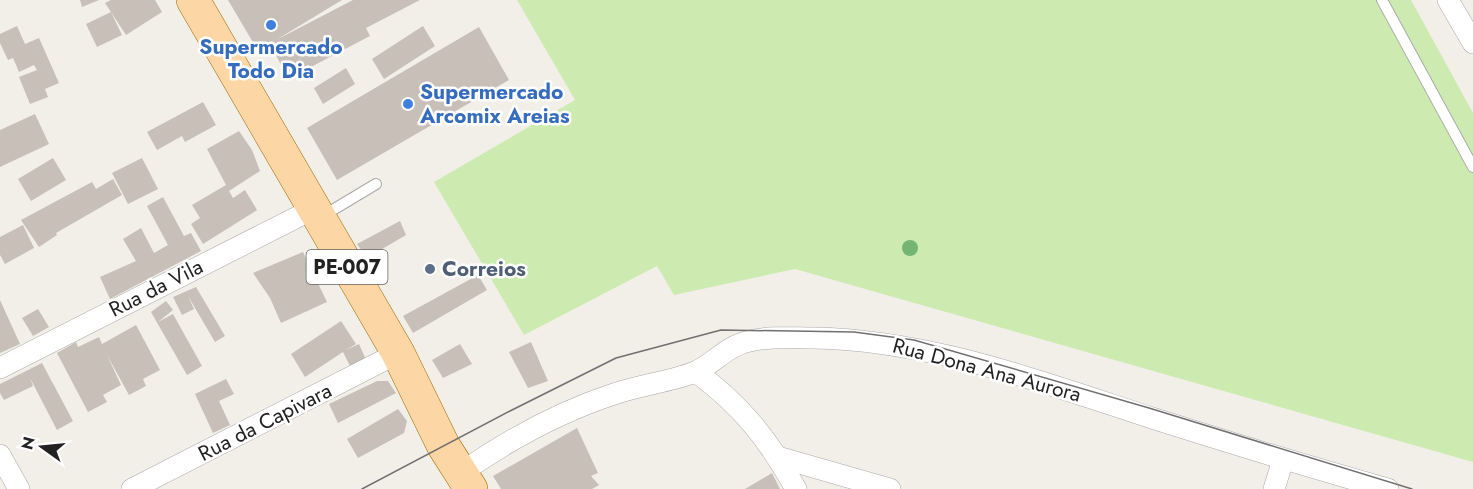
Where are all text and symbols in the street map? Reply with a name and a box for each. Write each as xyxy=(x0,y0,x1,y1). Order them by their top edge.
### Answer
marker: Supermercado Todo Dia xyxy=(264,18,278,32)
place label: Supermercado Todo Dia xyxy=(199,32,343,86)
place label: Supermercado Arcomix Areias xyxy=(419,77,570,131)
marker: Supermercado Arcomix Areias xyxy=(401,97,415,111)
road number: PE-007 xyxy=(306,250,388,284)
street label: Rua da Vila xyxy=(104,252,208,324)
place label: Correios xyxy=(442,254,526,284)
marker: Correios xyxy=(423,262,437,276)
street label: Rua Dona Ana Aurora xyxy=(890,330,1084,410)
street label: Rua da Capivara xyxy=(193,375,337,469)
north arrow xyxy=(12,417,72,477)
text: N xyxy=(15,434,41,452)

